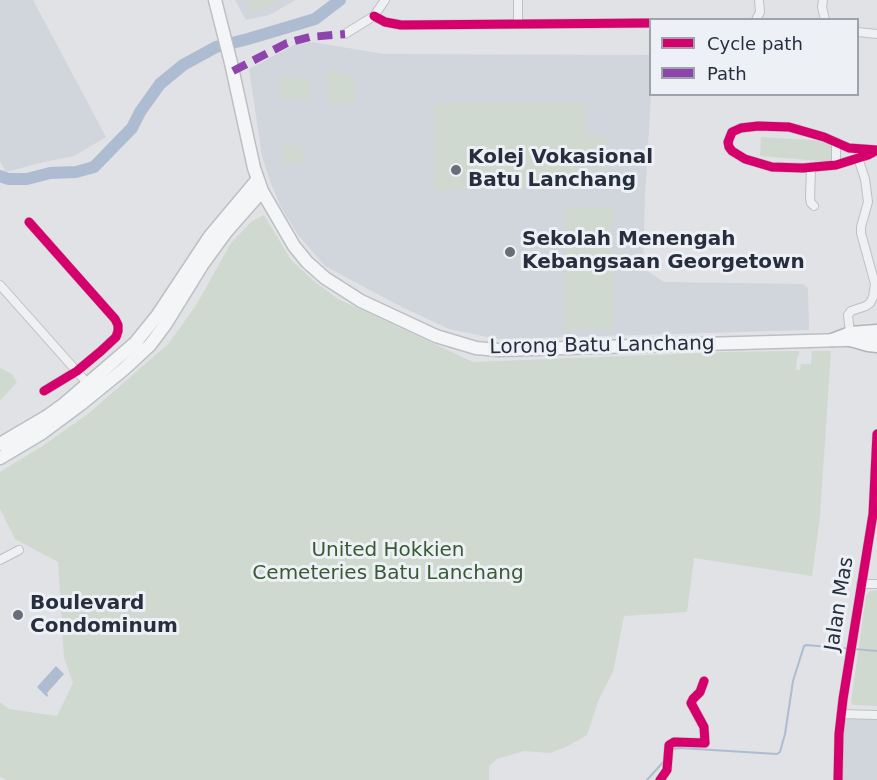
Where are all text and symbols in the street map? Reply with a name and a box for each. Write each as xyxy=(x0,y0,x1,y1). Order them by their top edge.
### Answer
legend xyxy=(649,18,859,96)
text: Cycle path xyxy=(707,33,803,54)
text: Path xyxy=(707,63,747,84)
place label: Kolej Vokasional Batu Lanchang xyxy=(468,146,653,193)
marker: Kolej Vokasional Batu Lanchang xyxy=(449,163,463,177)
place label: Sekolah Menengah Kebangsaan Georgetown xyxy=(522,228,805,275)
marker: Sekolah Menengah Kebangsaan Georgetown xyxy=(503,245,517,259)
street label: Lorong Batu Lanchang xyxy=(489,332,715,360)
park label: United Hokkien Cemeteries Batu Lanchang xyxy=(252,539,524,586)
street label: Jalan Mas xyxy=(821,555,859,653)
place label: Boulevard Condominum xyxy=(30,592,178,639)
marker: Boulevard Condominum xyxy=(11,608,25,622)

